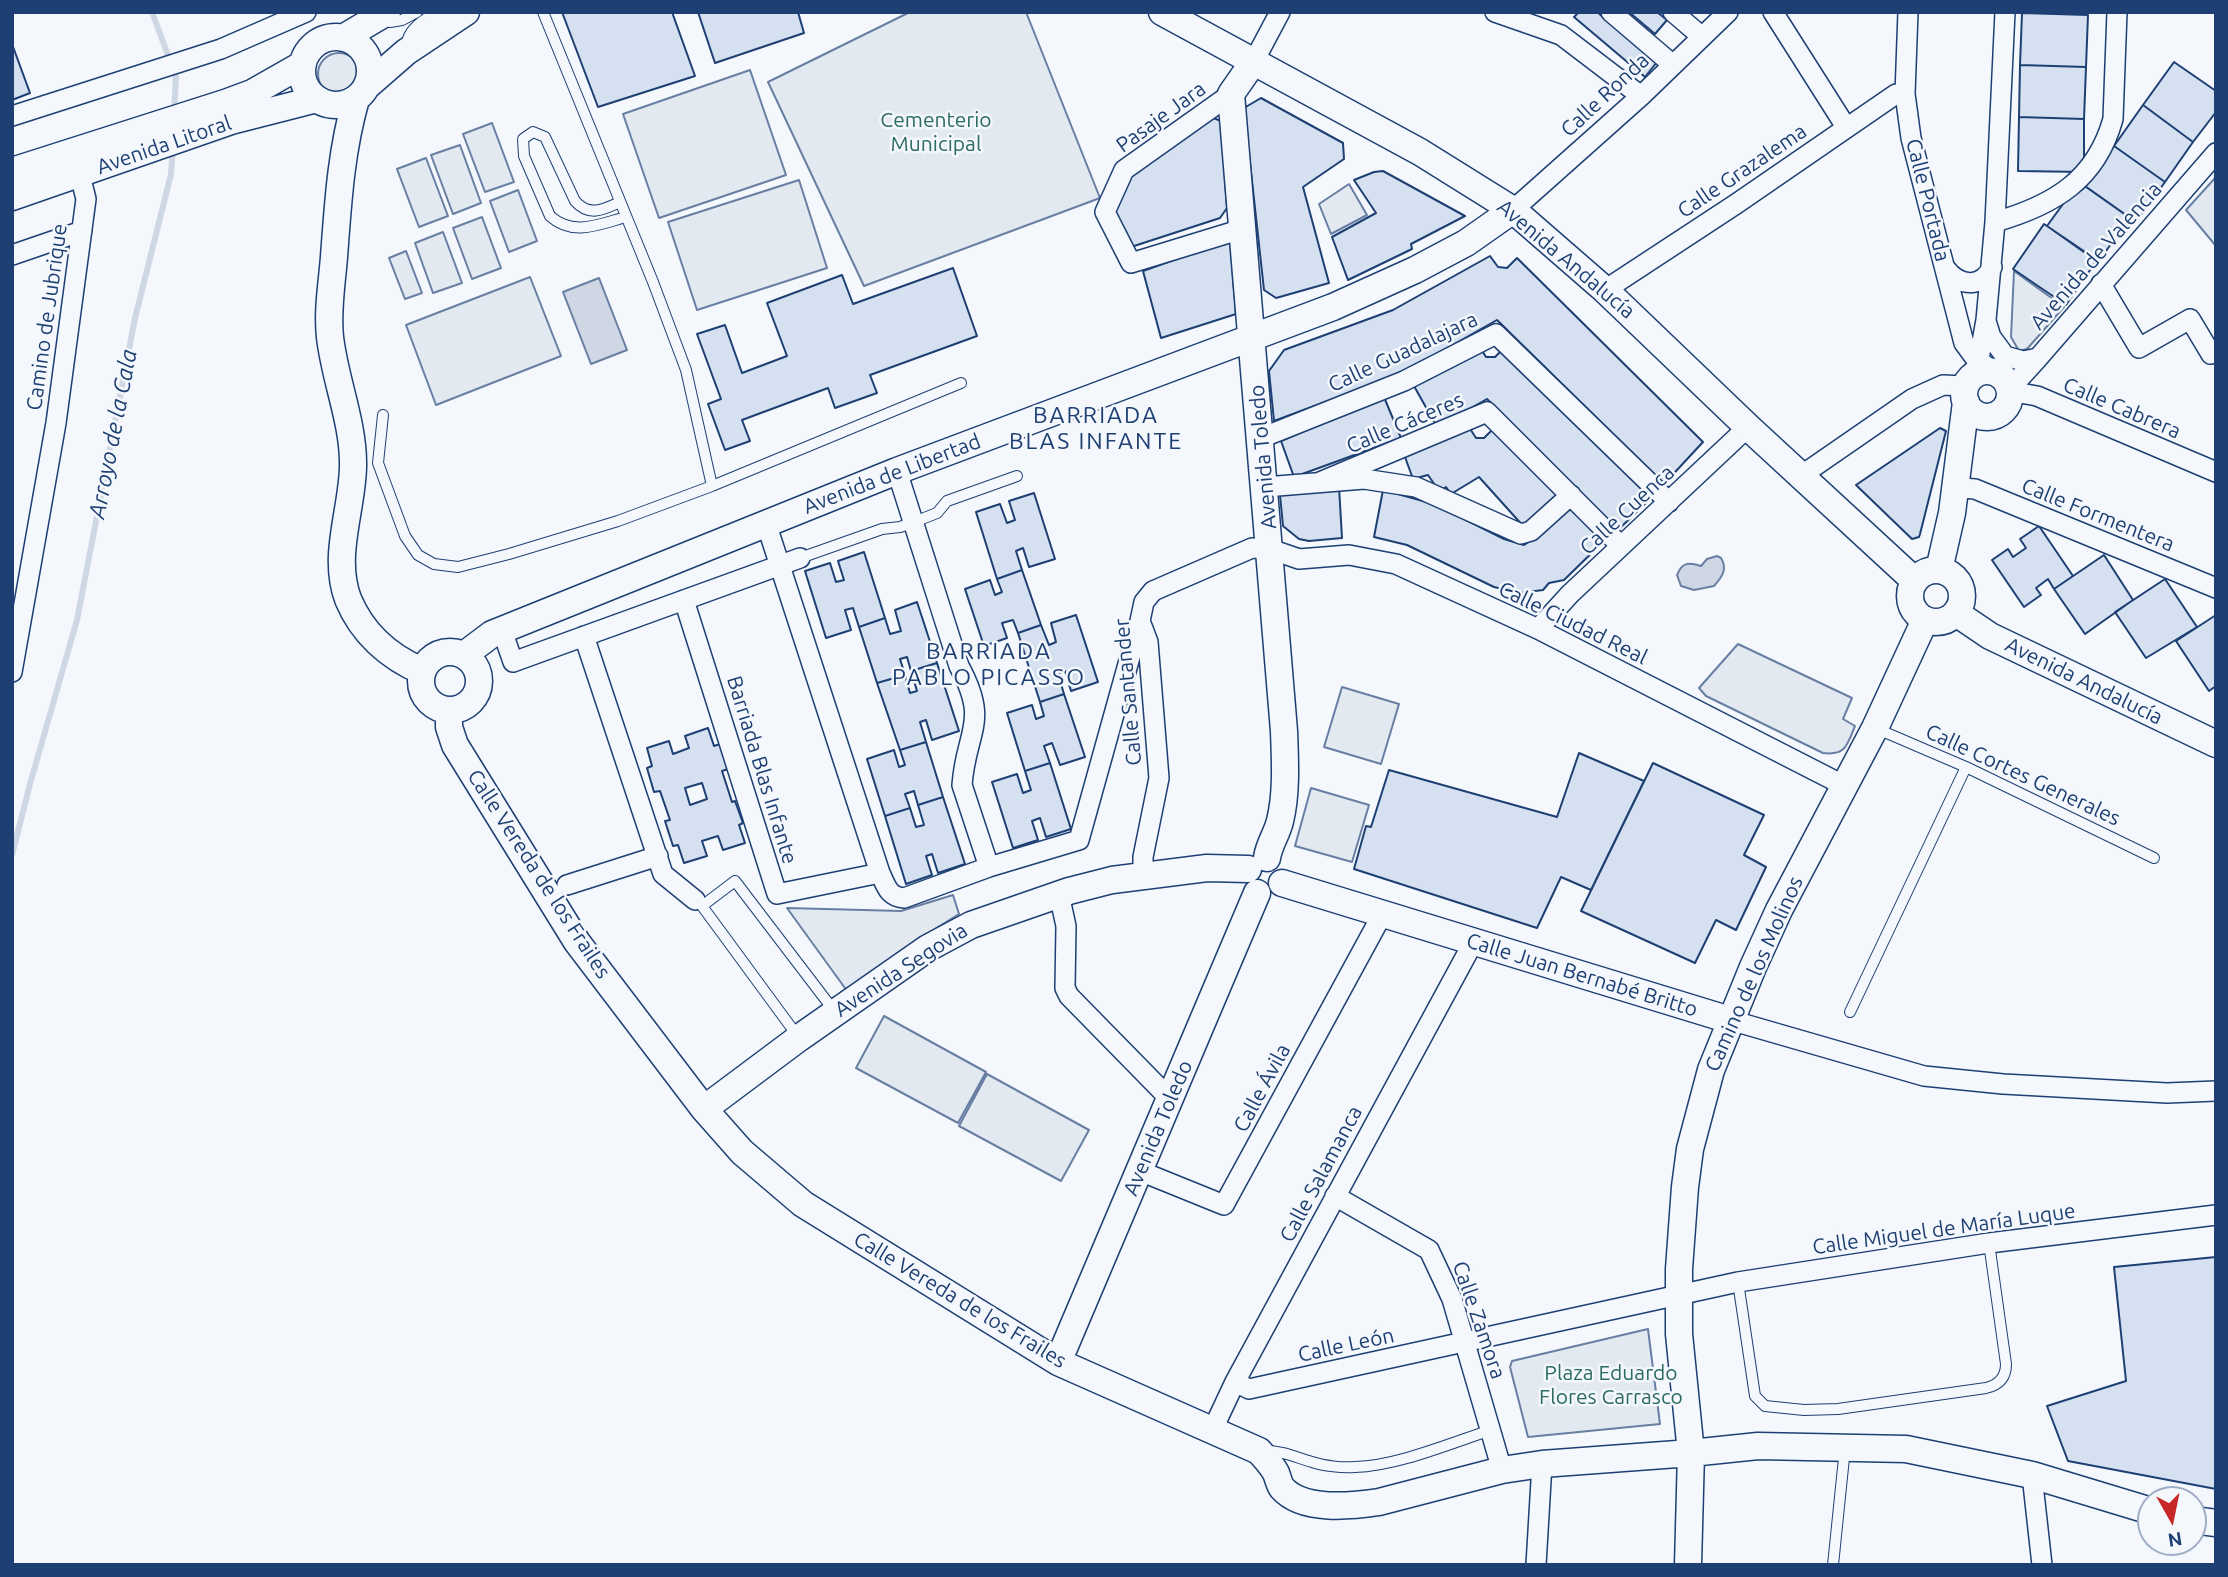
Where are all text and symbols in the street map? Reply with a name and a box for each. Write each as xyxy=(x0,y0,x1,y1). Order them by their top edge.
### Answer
street label: Calle Ronda xyxy=(1556,48,1654,142)
street label: Pasaje Jara xyxy=(1111,76,1211,158)
park label: Cementerio Municipal xyxy=(880,107,992,157)
street label: Avenida Litoral xyxy=(93,110,235,180)
street label: Calle Grazalema xyxy=(1673,119,1811,223)
street label: Calle Portada xyxy=(1901,136,1955,264)
street label: Avenida de Valencia xyxy=(2025,177,2167,335)
street label: Avenida Andalucía xyxy=(1492,194,1640,324)
street label: Camino de Jubrique xyxy=(21,222,73,412)
street label: Calle Guadalajara xyxy=(1324,306,1482,398)
water label: Arroyo de la Cala xyxy=(83,347,143,521)
street label: Calle Cabrera xyxy=(2059,372,2185,444)
street label: Avenida Toledo xyxy=(1244,384,1282,530)
street label: Calle Cáceres xyxy=(1343,387,1467,459)
district label: BARRIADA BLAS INFANTE xyxy=(1010,401,1182,455)
street label: Avenida de Libertad xyxy=(800,429,984,519)
street label: Calle Cuenca xyxy=(1575,460,1679,560)
street label: Calle Formentera xyxy=(2018,473,2178,557)
street label: Calle Ciudad Real xyxy=(1495,576,1651,670)
street label: Calle Santander xyxy=(1109,617,1147,767)
street label: Avenida Andalucía xyxy=(2001,632,2167,730)
district label: BARRIADA PABLO PICASSO xyxy=(894,637,1084,691)
street label: Barriada Blas Infante xyxy=(721,673,803,867)
street label: Calle Cortes Generales xyxy=(1922,719,2124,831)
street label: Calle Vereda de los Frailes xyxy=(462,765,616,983)
street label: Camino de los Molinos xyxy=(1700,873,1808,1075)
street label: Avenida Segovia xyxy=(830,918,972,1022)
street label: Calle Juan Bernabé Britto xyxy=(1463,928,1701,1022)
street label: Calle Ávila xyxy=(1228,1040,1296,1136)
street label: Avenida Toledo xyxy=(1118,1056,1198,1200)
street label: Calle Salamanca xyxy=(1275,1102,1367,1246)
street label: Calle Miguel de María Luque xyxy=(1811,1198,2077,1260)
street label: Calle Vereda de los Frailes xyxy=(849,1226,1071,1374)
street label: Calle Zamora xyxy=(1447,1258,1511,1382)
street label: Calle León xyxy=(1296,1323,1396,1367)
park label: Plaza Eduardo Flores Carrasco xyxy=(1539,1360,1683,1410)
north arrow xyxy=(2137,1486,2207,1556)
text: N xyxy=(2166,1528,2184,1552)

